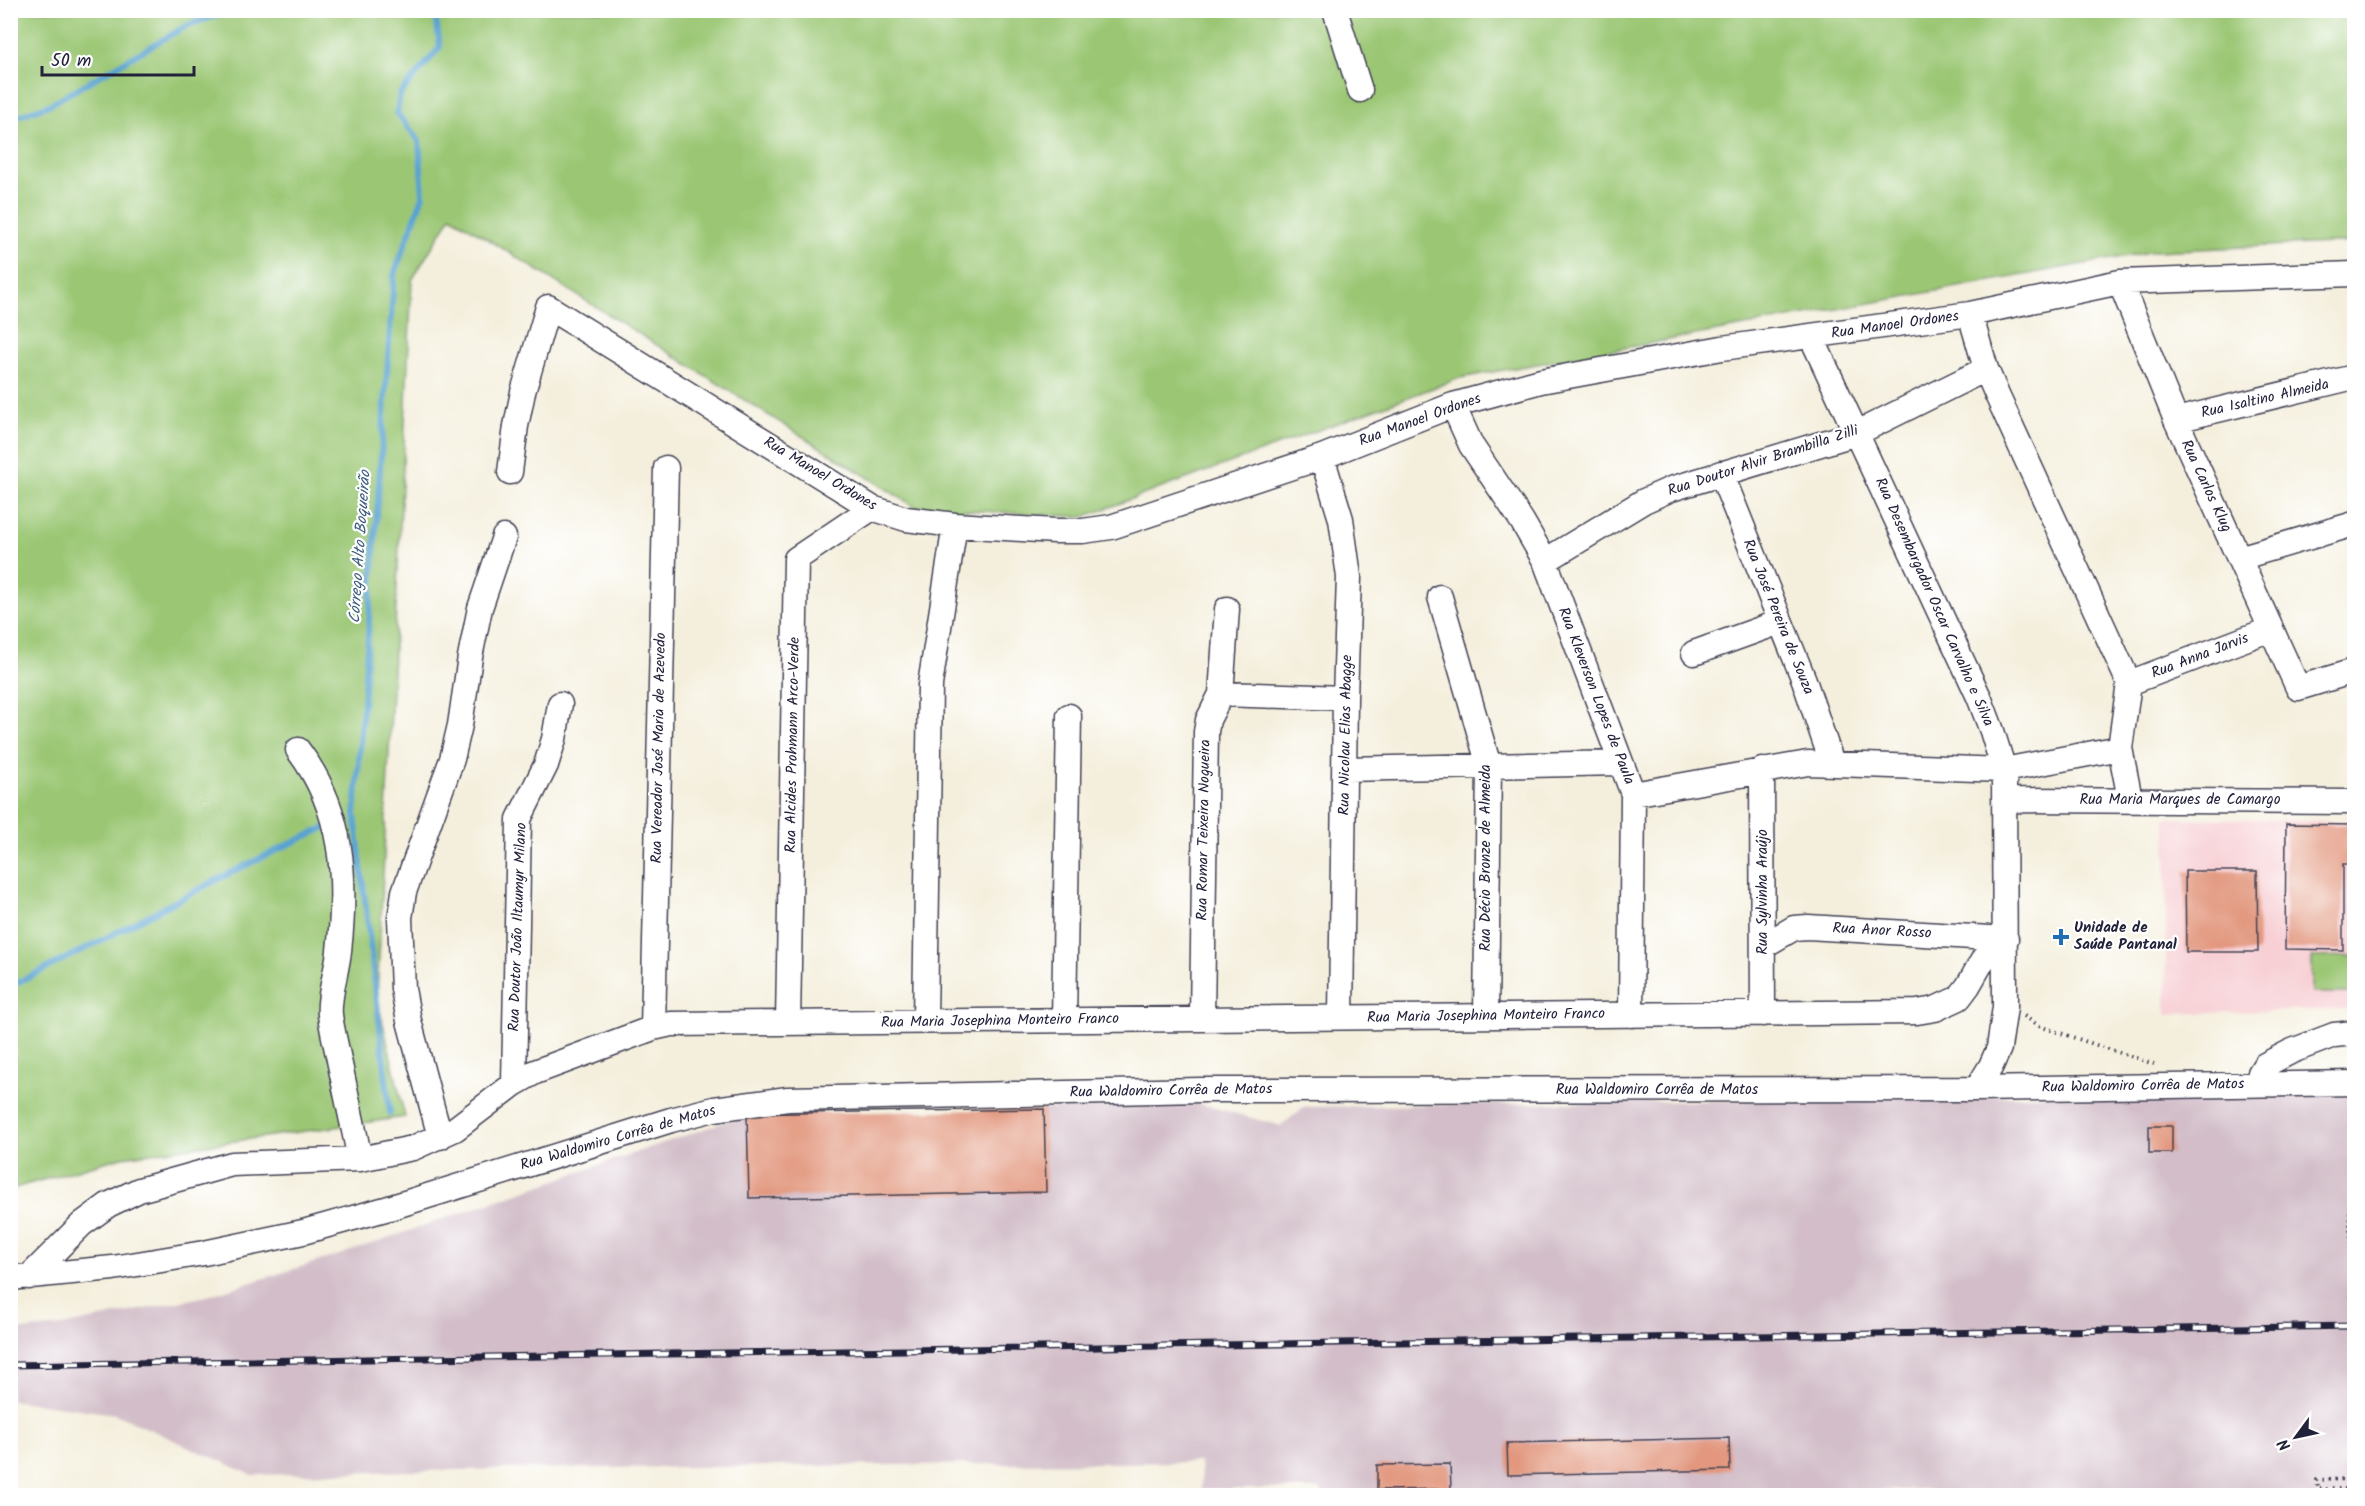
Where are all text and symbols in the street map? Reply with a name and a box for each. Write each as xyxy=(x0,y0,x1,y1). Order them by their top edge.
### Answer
scale bar xyxy=(42,39,194,77)
text: 50 m xyxy=(51,47,91,76)
street label: Rua Manoel Ordones xyxy=(1830,304,1961,346)
street label: Rua Isaltino Almeida xyxy=(2199,373,2331,425)
street label: Rua Manoel Ordones xyxy=(1355,387,1485,453)
street label: Rua Doutor Alvir Brambilla Zilli xyxy=(1665,418,1863,503)
street label: Rua Manoel Ordones xyxy=(759,431,882,518)
street label: Rua Carlos Klug xyxy=(2174,436,2238,536)
water label: Córrego Alto Boqueirão xyxy=(342,468,378,624)
street label: Rua Desembargador Oscar Carvalho e Silva xyxy=(1868,474,2000,730)
street label: Rua José Pereira de Souza xyxy=(1736,536,1820,698)
street label: Rua Kleverson Lopes de Paula xyxy=(1551,604,1641,788)
street label: Rua Anna Jarvis xyxy=(2148,626,2253,686)
street label: Rua Vereador José Maria de Azevedo xyxy=(645,632,673,864)
street label: Rua Alcides Prohmann Arco-Verde xyxy=(779,637,807,853)
street label: Rua Nicolau Elias Abagge xyxy=(1333,654,1359,816)
street label: Rua Romar Teixeira Nogueira xyxy=(1190,739,1218,921)
street label: Rua Décio Bronze de Almeida xyxy=(1474,765,1498,951)
street label: Rua Maria Marques de Camargo xyxy=(2080,788,2281,812)
street label: Rua Doutor João Iltaumyr Milano xyxy=(502,822,534,1032)
street label: Rua Sylvinha Araújo xyxy=(1751,829,1775,955)
street label: Rua Anor Rosso xyxy=(1832,916,1932,946)
place label: Unidade de Saúde Pantanal xyxy=(2074,916,2177,957)
marker: Unidade de Saúde Pantanal xyxy=(2052,928,2070,946)
street label: Rua Maria Josephina Monteiro Franco xyxy=(1367,1002,1605,1030)
street label: Rua Maria Josephina Monteiro Franco xyxy=(881,1007,1119,1035)
street label: Rua Waldomiro Corrêa de Matos xyxy=(2042,1072,2245,1100)
street label: Rua Waldomiro Corrêa de Matos xyxy=(1070,1077,1273,1105)
street label: Rua Waldomiro Corrêa de Matos xyxy=(1556,1078,1759,1102)
street label: Rua Waldomiro Corrêa de Matos xyxy=(517,1098,719,1177)
north arrow xyxy=(2266,1407,2326,1467)
text: N xyxy=(2271,1433,2298,1455)

